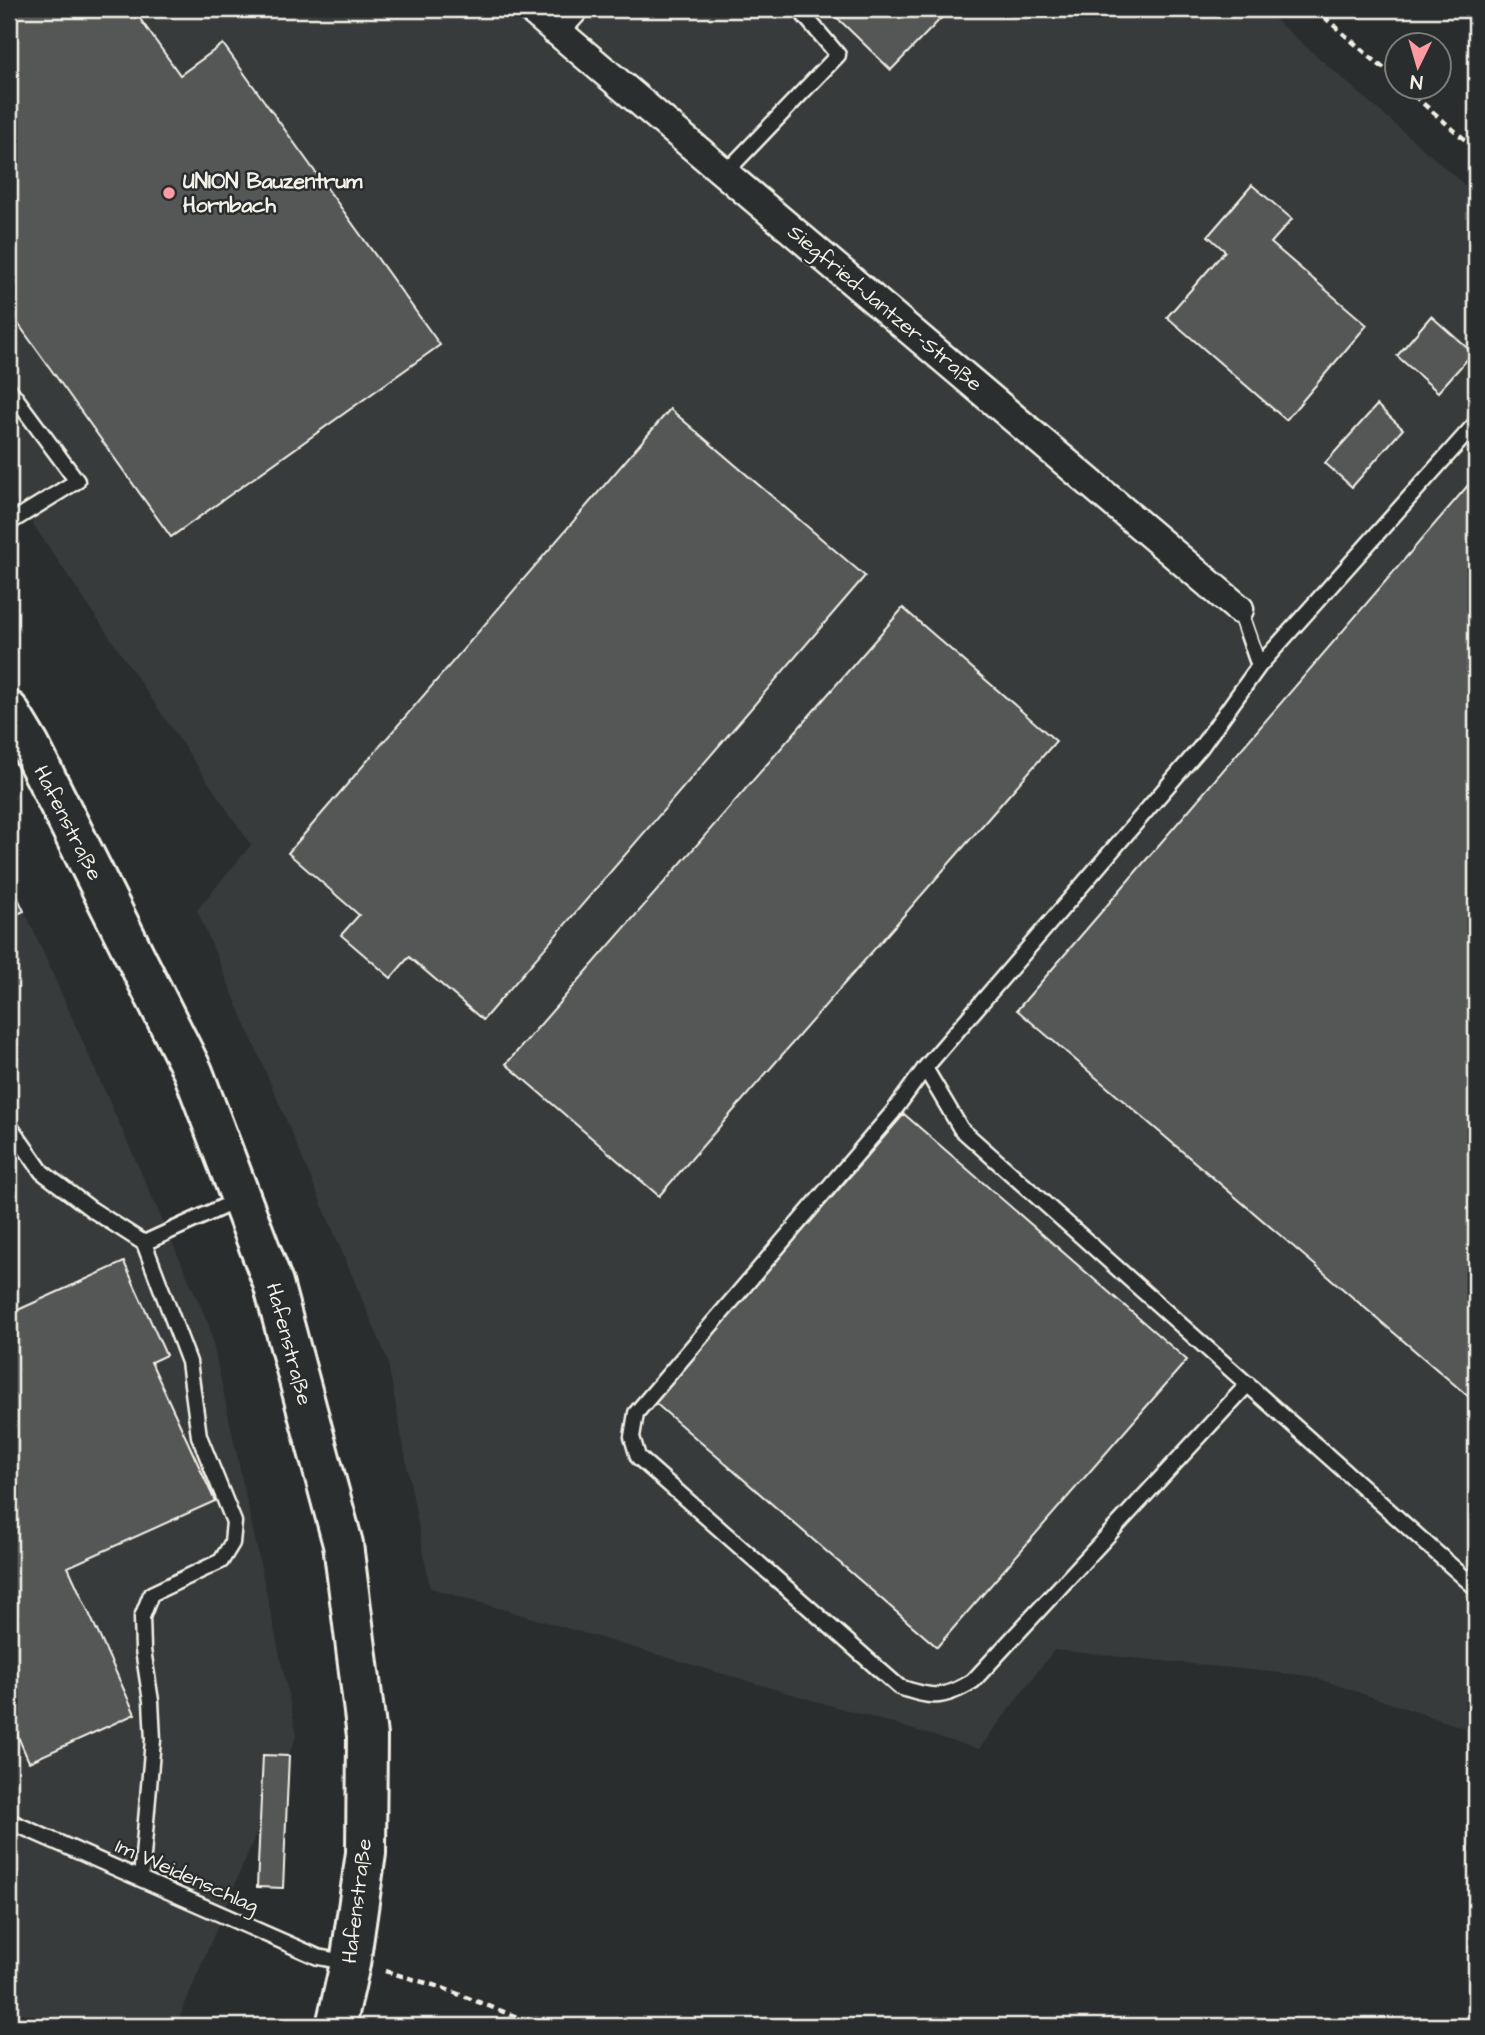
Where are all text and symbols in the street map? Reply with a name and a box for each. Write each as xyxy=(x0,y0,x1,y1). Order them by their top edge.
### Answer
north arrow xyxy=(1384,32,1454,102)
text: N xyxy=(1409,67,1424,95)
place label: UNION Bauzentrum Hornbach xyxy=(183,167,363,220)
marker: UNION Bauzentrum Hornbach xyxy=(161,185,177,201)
street label: Siegfried-Jantzer-Straße xyxy=(780,218,989,400)
street label: Hafenstraße xyxy=(27,761,109,885)
street label: Hafenstraße xyxy=(259,1280,319,1408)
street label: Im Weidenschlag xyxy=(110,1831,263,1922)
street label: Hafenstraße xyxy=(335,1837,379,1965)

